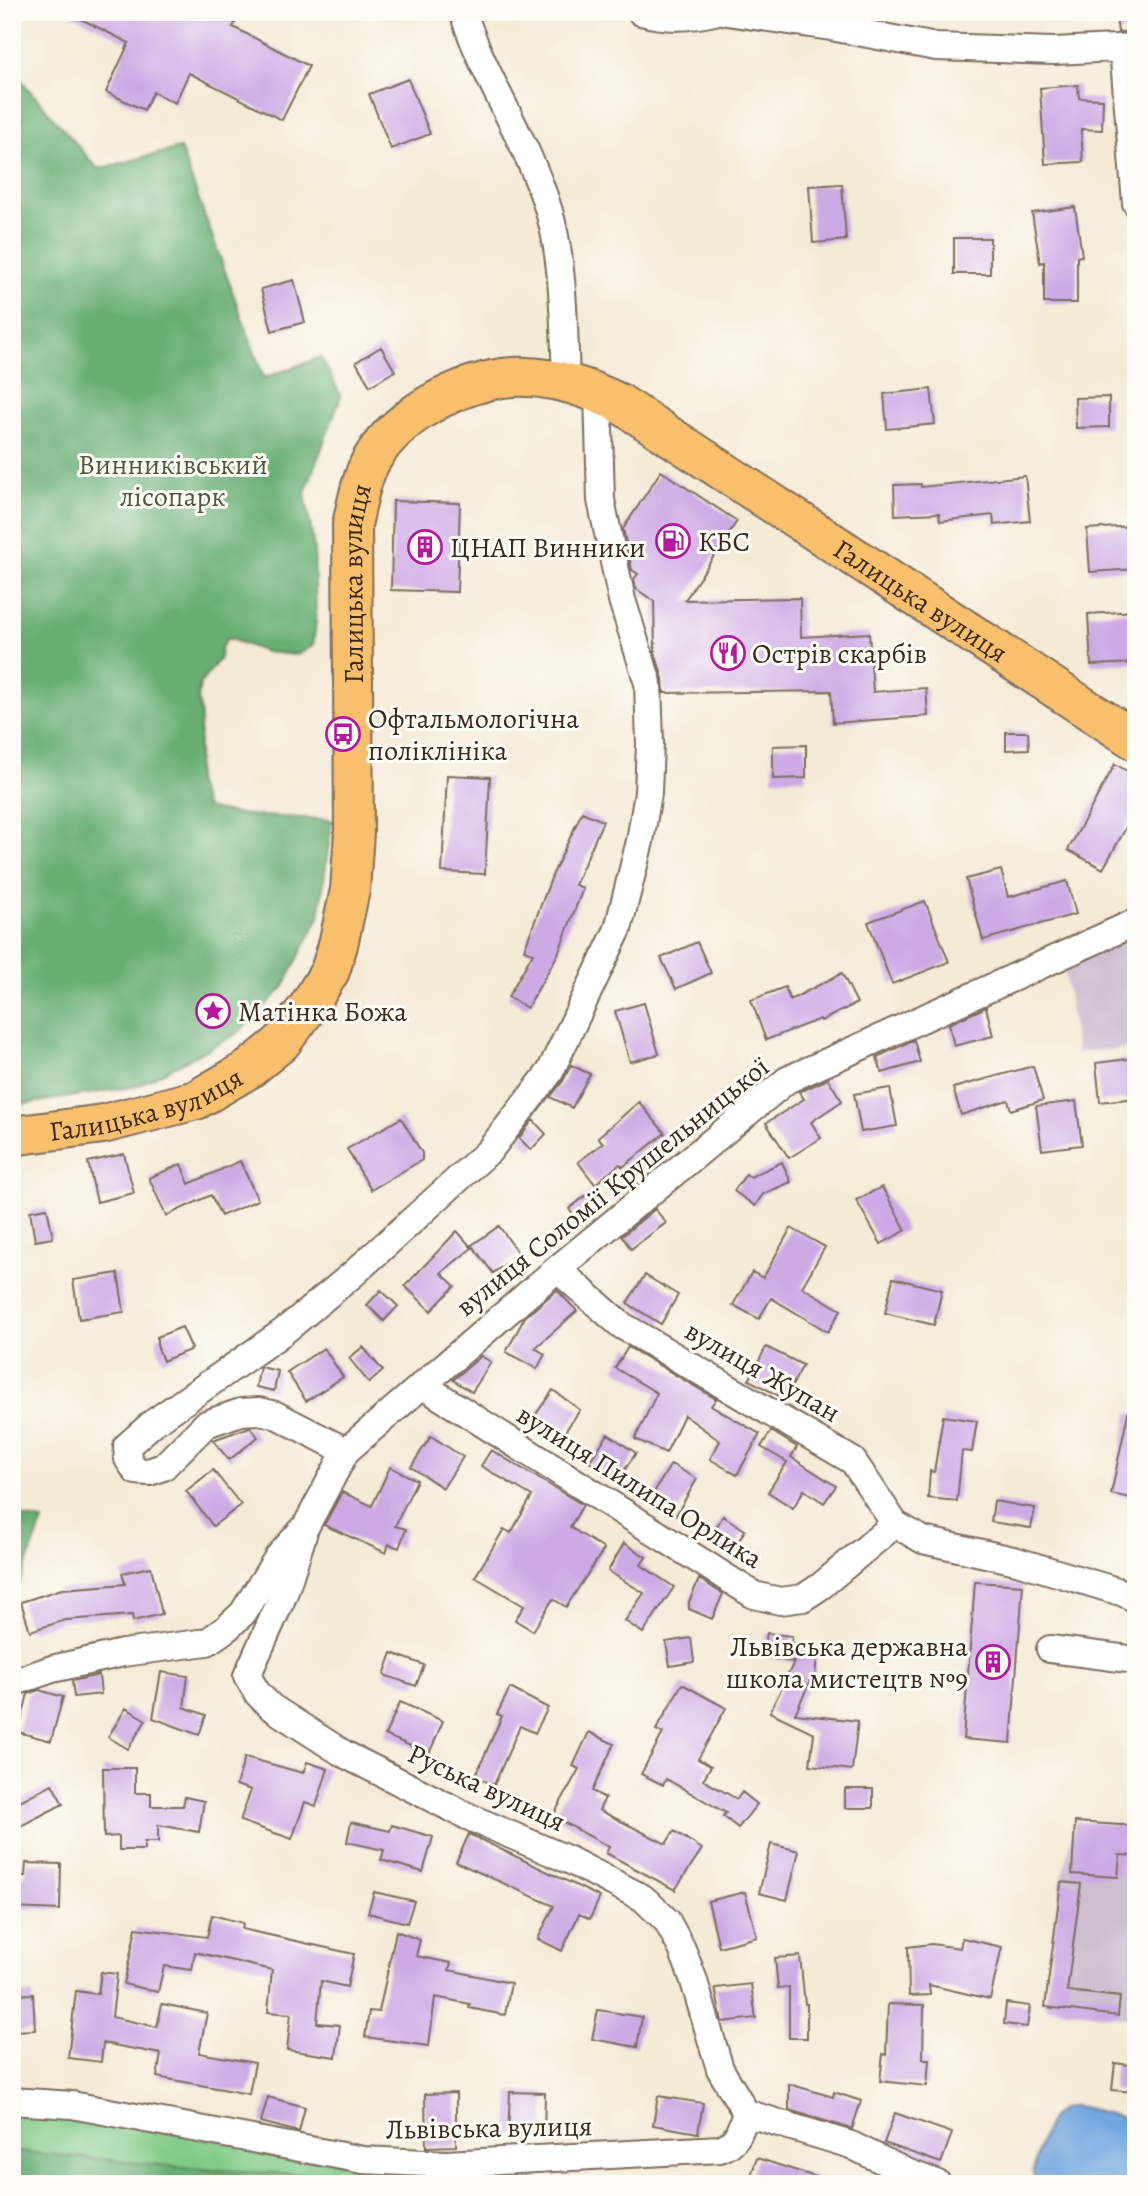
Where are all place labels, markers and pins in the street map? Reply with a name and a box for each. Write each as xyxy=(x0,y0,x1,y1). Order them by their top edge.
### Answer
fuel station icon: КБС xyxy=(654,522,692,560)
place label: КБС xyxy=(698,523,750,561)
building icon: ЦНАП Винники xyxy=(406,528,444,566)
place label: ЦНАП Винники xyxy=(450,529,645,567)
restaurant icon: Острів скарбів xyxy=(709,634,747,672)
place label: Острів скарбів xyxy=(752,635,927,673)
place label: Офтальмологічна поліклініка xyxy=(368,700,579,770)
bus stop icon: Офтальмологічна поліклініка xyxy=(324,715,362,753)
place icon: Матінка Божа xyxy=(194,992,232,1030)
place label: Матінка Божа xyxy=(238,993,407,1031)
place label: Львівська державна школа мистецтв №9 xyxy=(726,1628,968,1698)
building icon: Львівська державна школа мистецтв №9 xyxy=(974,1643,1012,1681)

